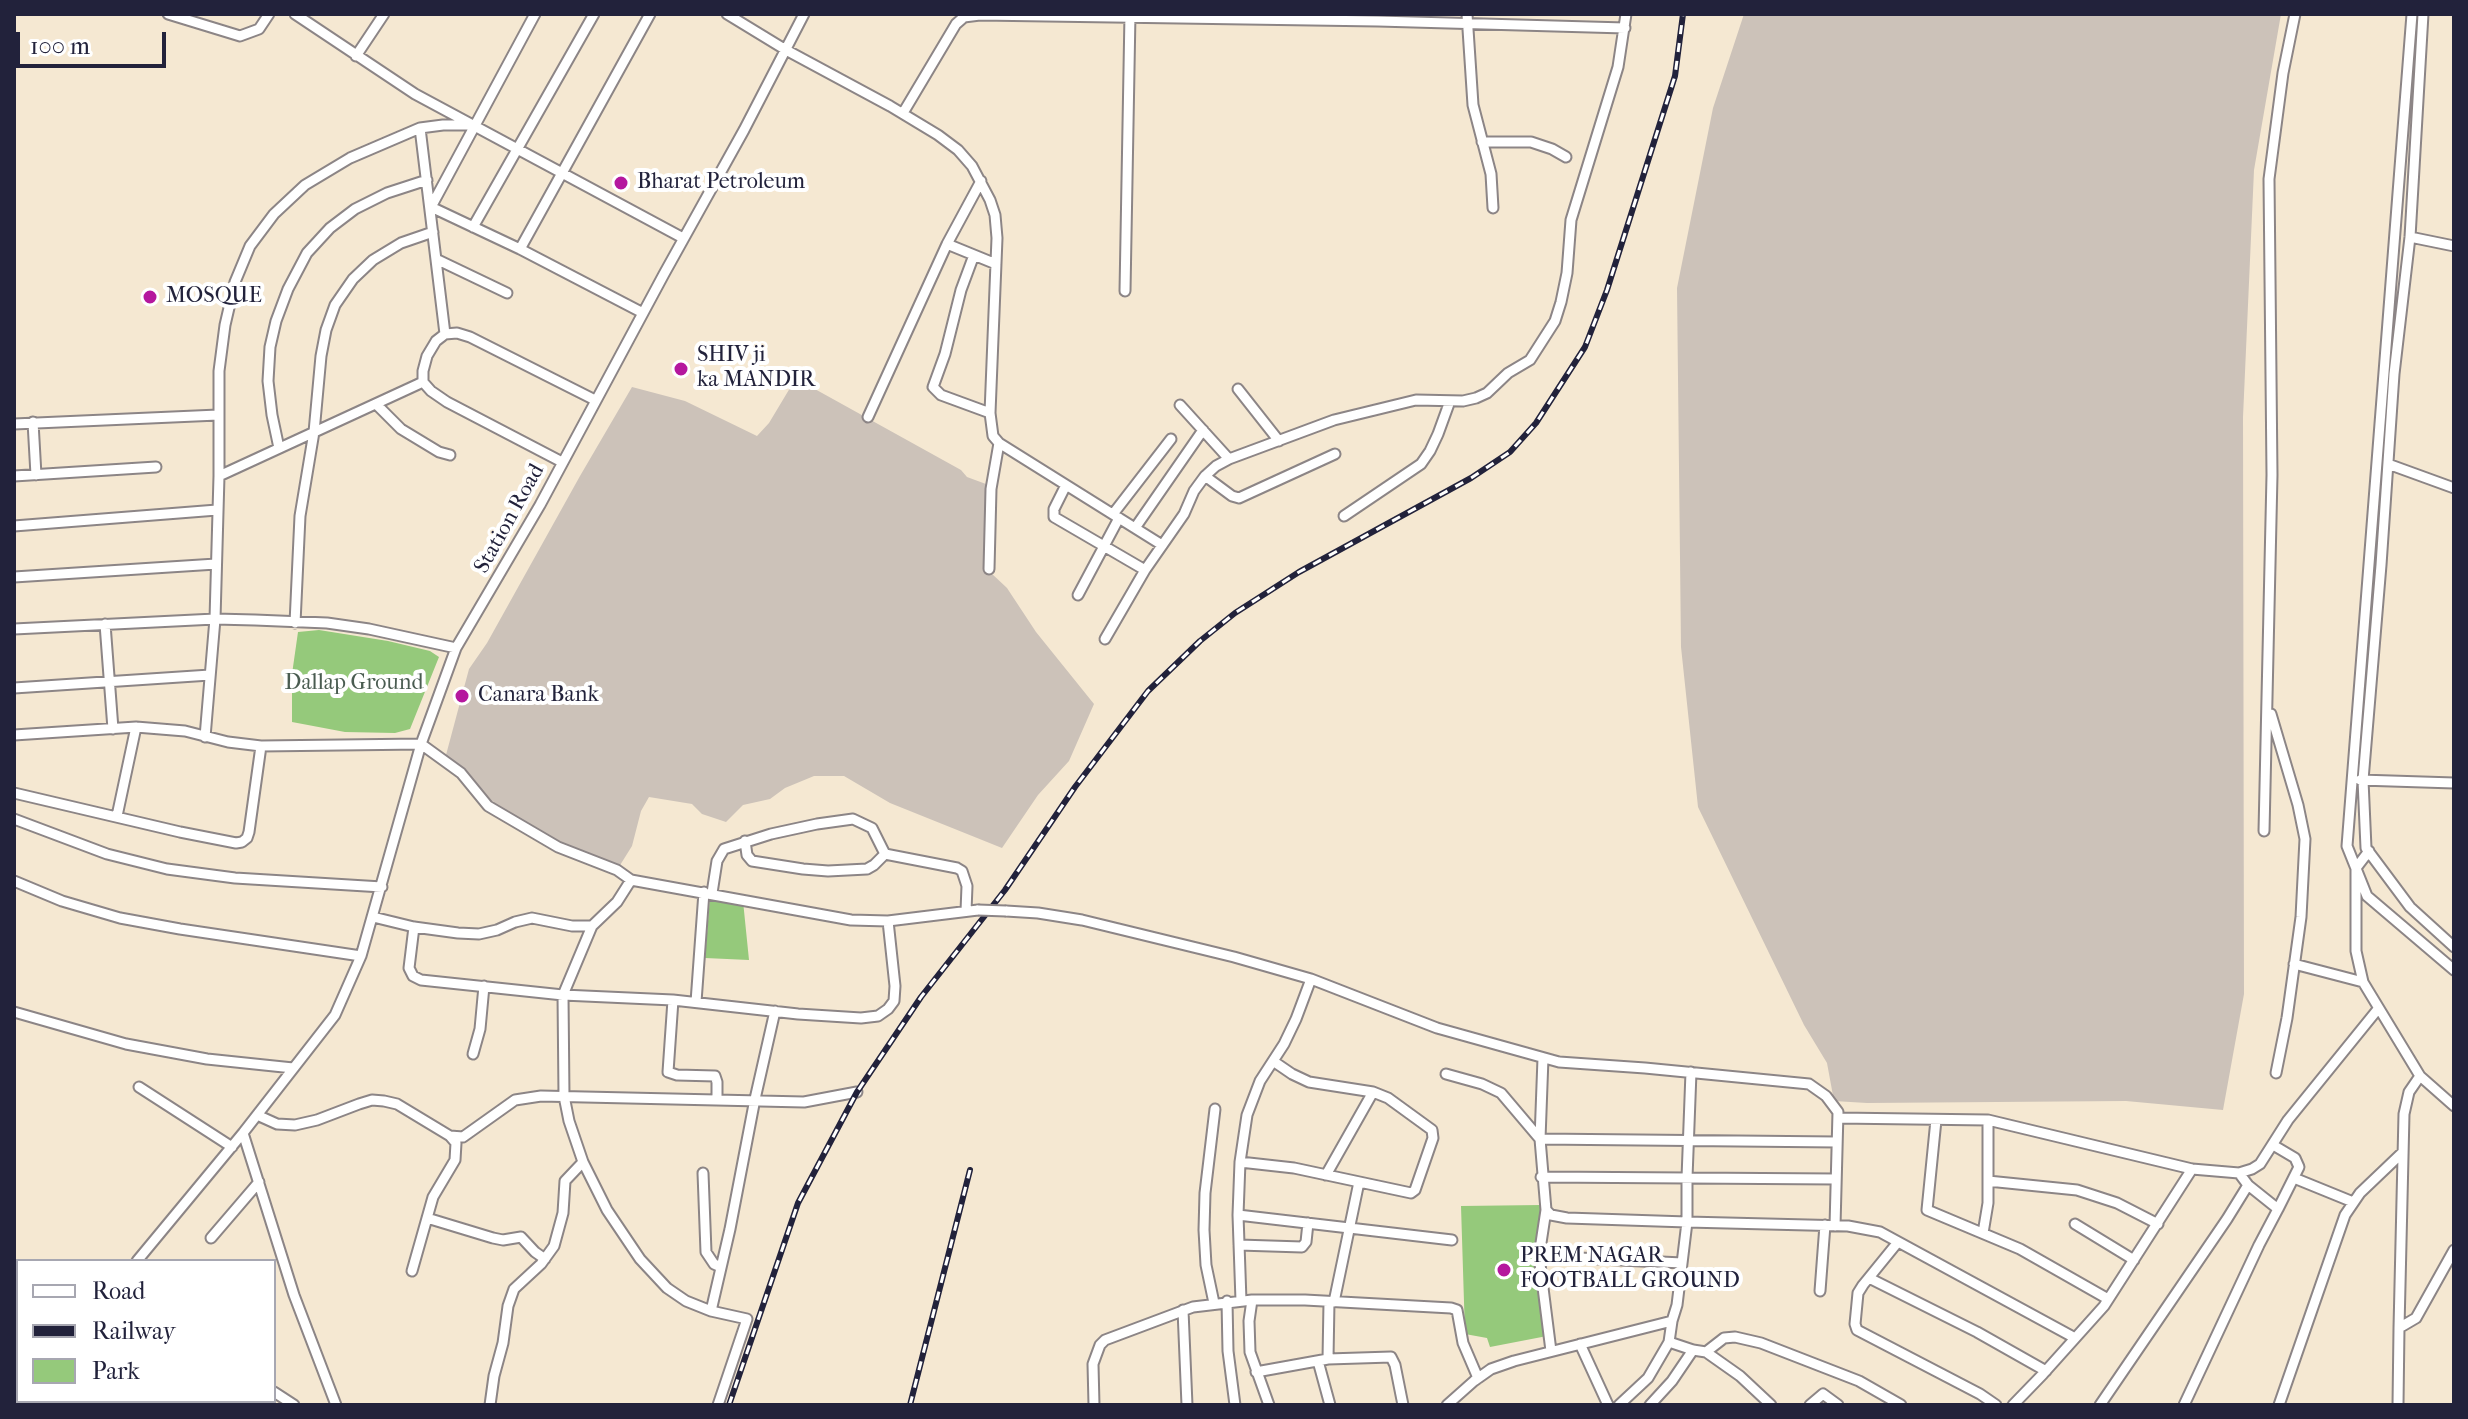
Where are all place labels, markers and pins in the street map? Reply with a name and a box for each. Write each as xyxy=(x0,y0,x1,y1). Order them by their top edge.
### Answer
place label: Bharat Petroleum xyxy=(637,170,805,196)
marker: Bharat Petroleum xyxy=(612,174,630,192)
place label: MOSQUE xyxy=(166,284,262,310)
marker: MOSQUE xyxy=(141,288,159,306)
place label: SHIV ji ka MANDIR xyxy=(697,343,815,394)
marker: SHIV ji ka MANDIR xyxy=(672,360,690,378)
place label: Canara Bank xyxy=(478,683,599,709)
marker: Canara Bank xyxy=(453,687,471,705)
place label: PREM NAGAR FOOTBALL GROUND xyxy=(1520,1244,1740,1296)
marker: PREM NAGAR FOOTBALL GROUND xyxy=(1495,1261,1513,1279)

